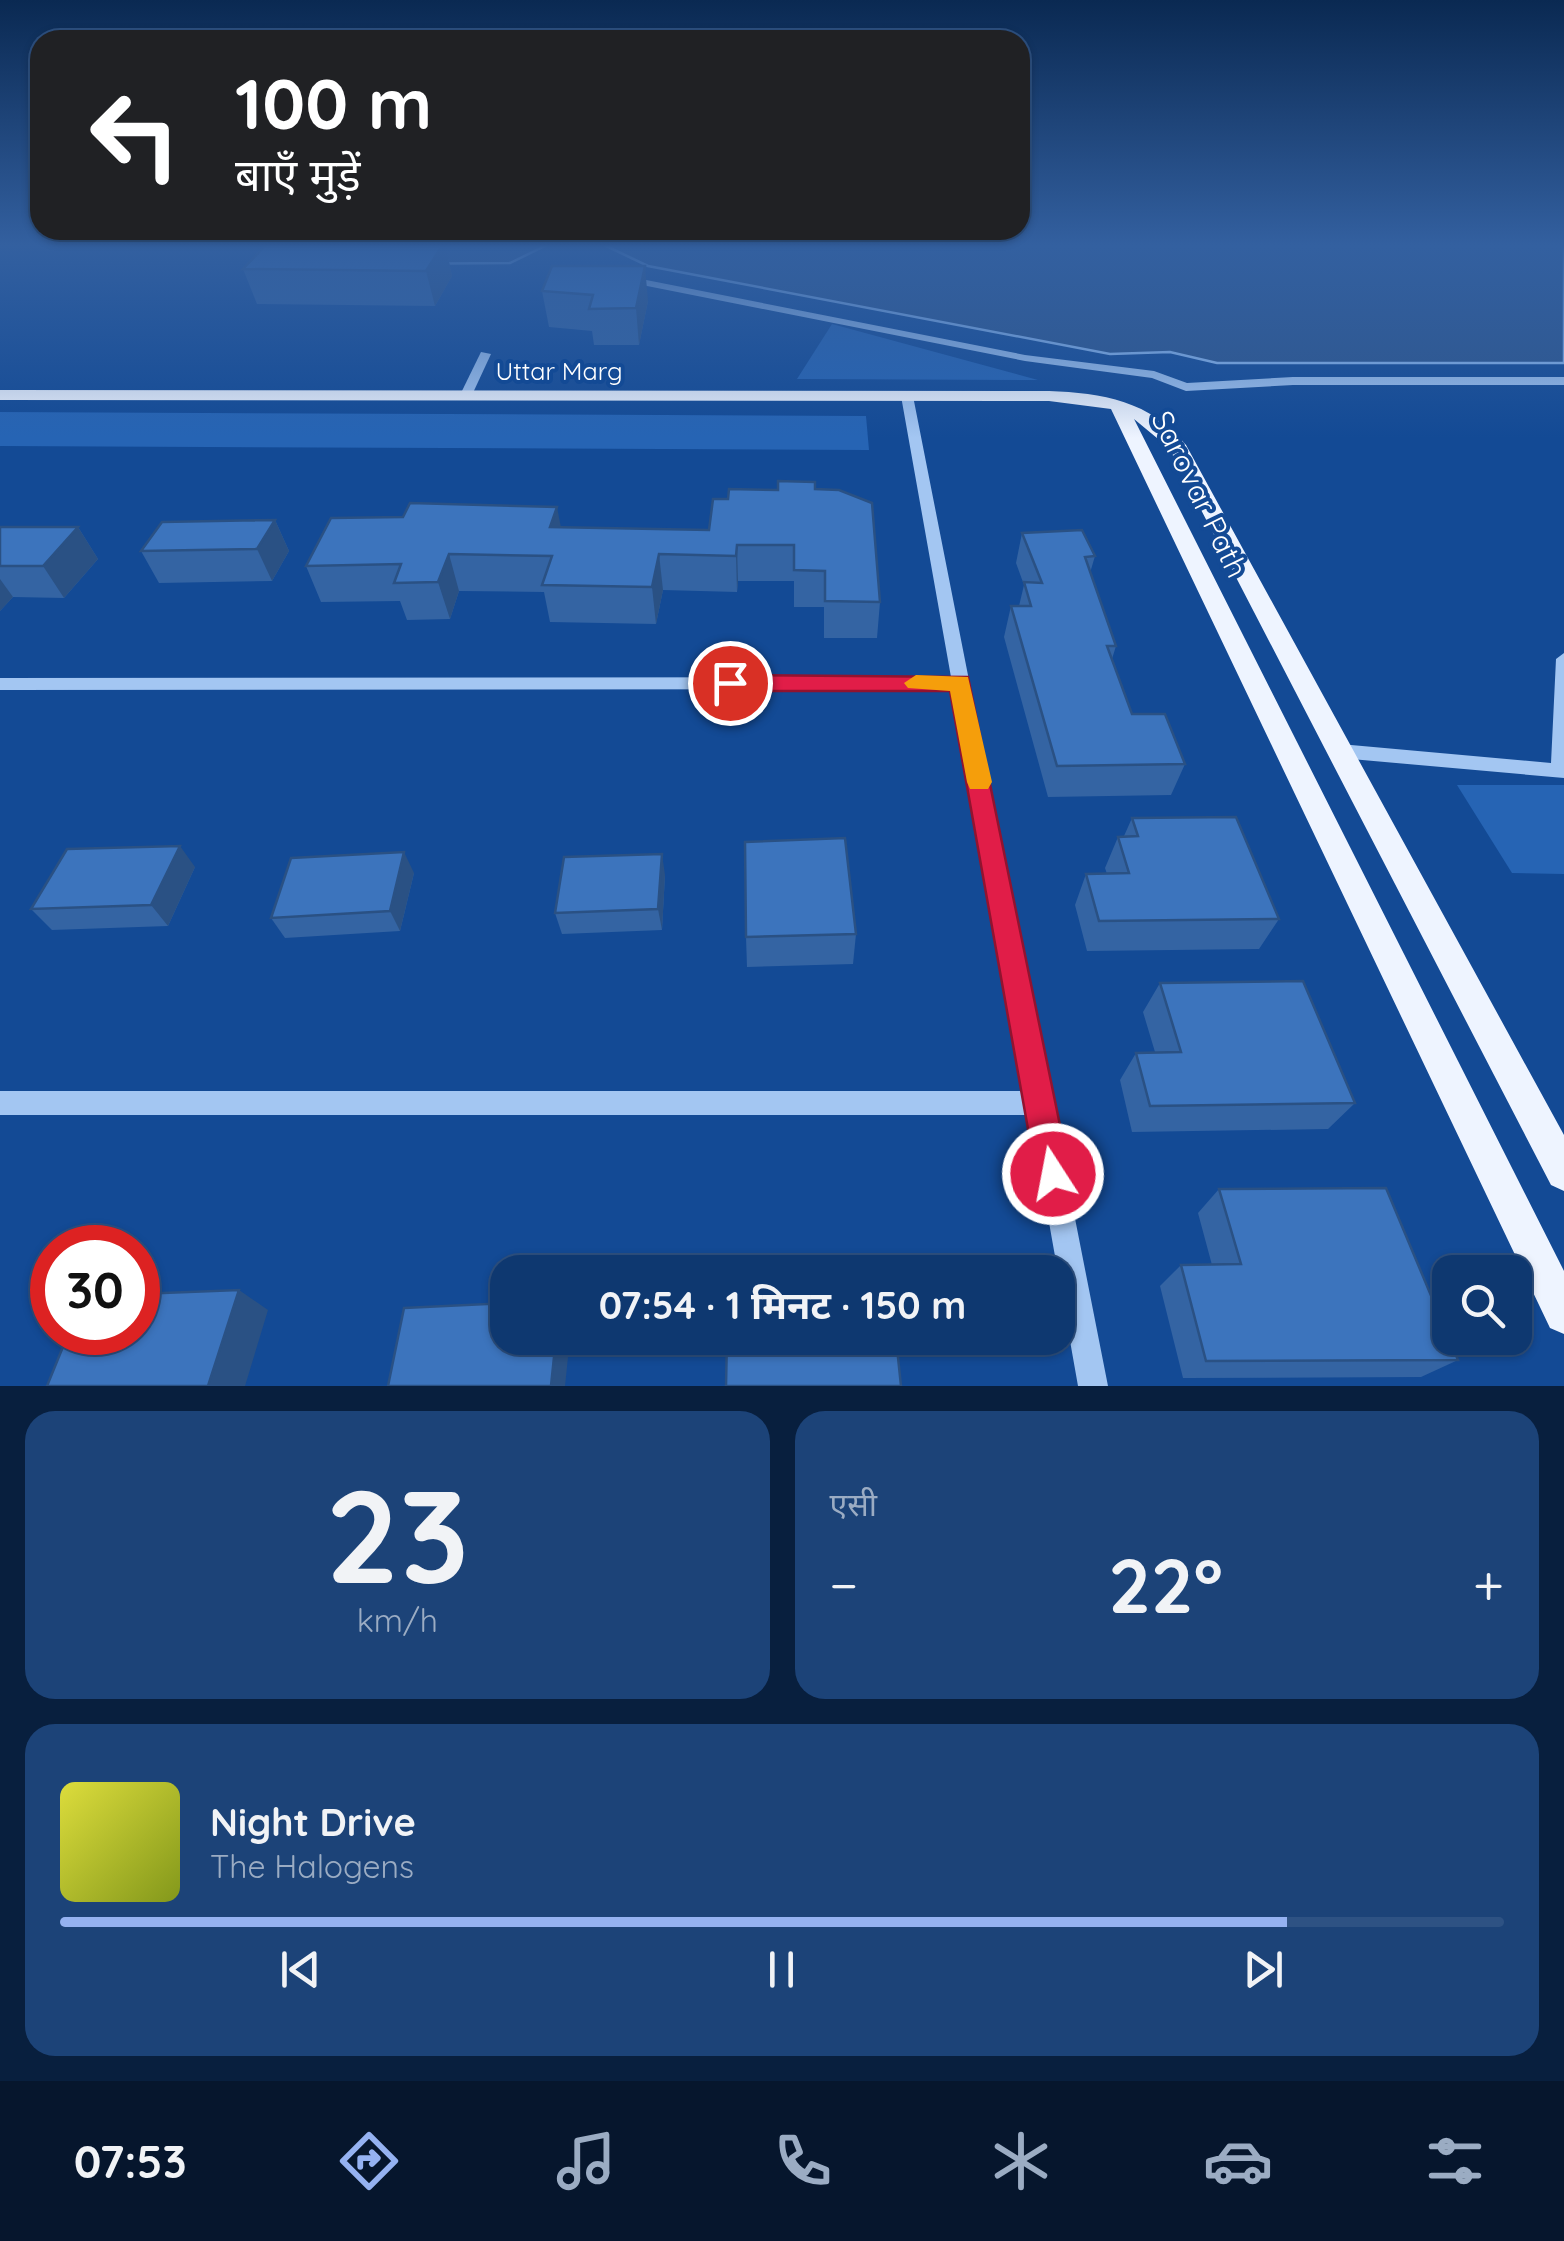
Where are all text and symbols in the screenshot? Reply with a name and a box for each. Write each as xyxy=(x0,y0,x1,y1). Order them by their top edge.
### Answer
text: 100 m xyxy=(235,59,432,147)
icon: left xyxy=(70,70,200,200)
text: बाएँ मुड़ें xyxy=(235,146,361,202)
street label: Uttar Marg xyxy=(495,355,623,386)
street label: Sarovar Path xyxy=(1143,404,1257,584)
pin xyxy=(688,641,773,726)
icon: arrive xyxy=(703,656,758,711)
position arrow xyxy=(1001,1122,1105,1226)
speed limit sign: 30 xyxy=(30,1225,160,1355)
map controls xyxy=(1432,1255,1532,1355)
button: search xyxy=(1432,1255,1532,1355)
text: 07:54 · 1 मिनट · 150 m xyxy=(599,1281,966,1329)
text: 23 xyxy=(325,1453,469,1616)
text: एसी xyxy=(830,1484,877,1524)
text: 22° xyxy=(1108,1538,1223,1632)
text: − xyxy=(830,1550,858,1619)
text: + xyxy=(1473,1550,1504,1619)
text: km/h xyxy=(357,1600,438,1640)
text: Night Drive xyxy=(210,1798,416,1846)
text: The Halogens xyxy=(210,1846,414,1886)
icon: previous xyxy=(273,1942,328,1997)
icon: pause xyxy=(754,1942,809,1997)
icon: next xyxy=(1236,1942,1291,1997)
icon: directions xyxy=(334,2126,404,2196)
icon: music xyxy=(551,2126,621,2196)
icon: phone xyxy=(768,2126,838,2196)
icon: climate xyxy=(986,2126,1056,2196)
icon: car xyxy=(1203,2126,1273,2196)
icon: filters xyxy=(1420,2126,1490,2196)
text: 07:53 xyxy=(74,2133,187,2189)

